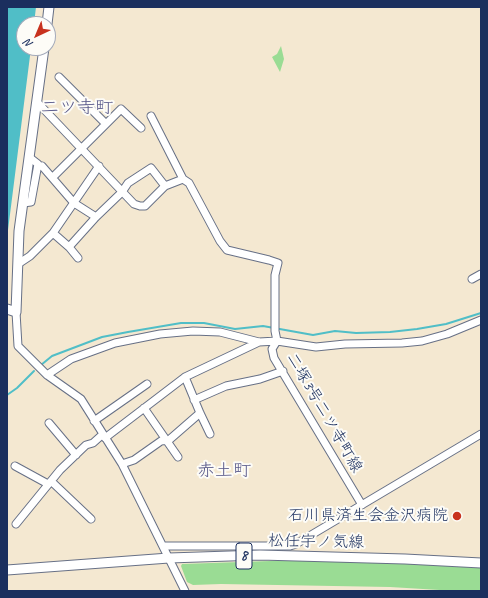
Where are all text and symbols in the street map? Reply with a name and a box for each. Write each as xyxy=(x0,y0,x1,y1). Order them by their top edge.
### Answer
north arrow xyxy=(16,16,56,56)
text: N xyxy=(21,37,36,51)
district label: 二ツ寺町 xyxy=(41,97,113,119)
street label: 二塚3号二ツ寺町線 xyxy=(282,350,366,476)
district label: 赤土町 xyxy=(197,460,251,482)
place label: 石川県済生会金沢病院 xyxy=(288,506,448,526)
marker: 石川県済生会金沢病院 xyxy=(451,510,463,522)
street label: 松任宇ノ気線 xyxy=(268,532,364,552)
road number: 8 xyxy=(236,543,252,569)

